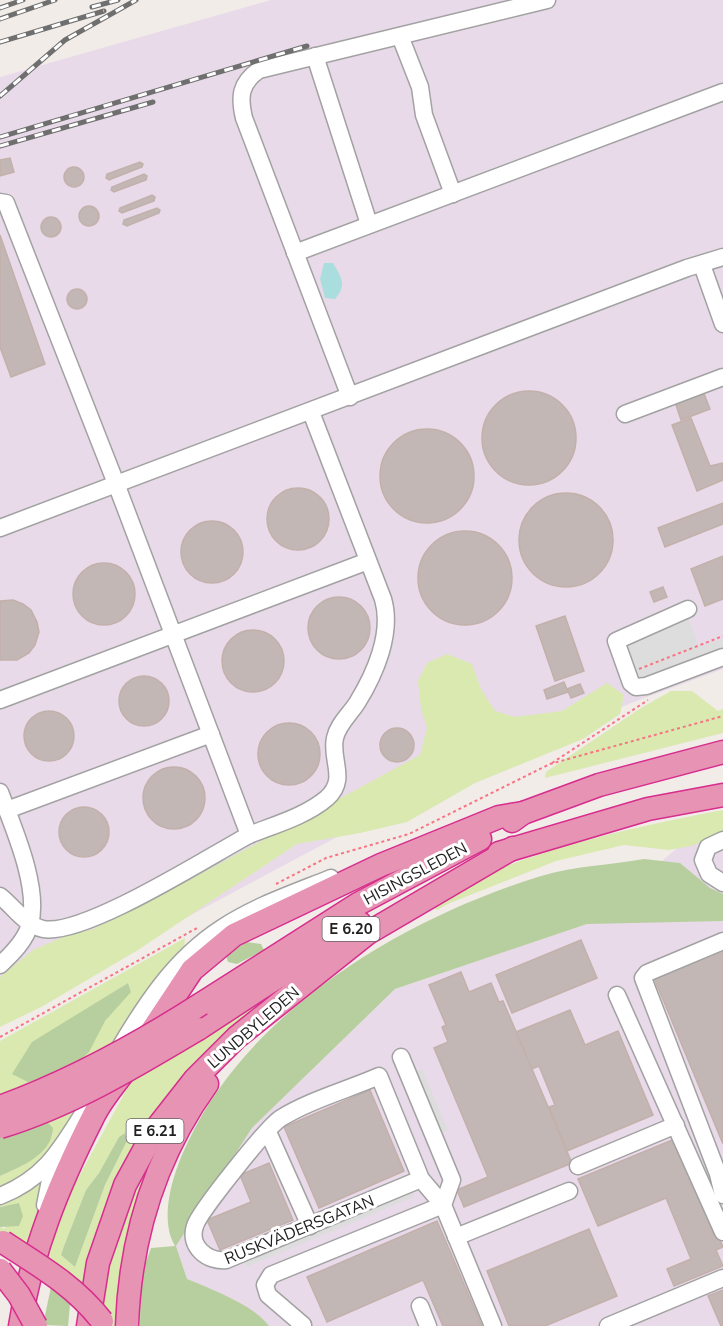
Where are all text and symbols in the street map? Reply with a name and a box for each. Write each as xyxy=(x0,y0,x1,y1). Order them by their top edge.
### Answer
street label: HISINGSLEDEN xyxy=(360,837,471,910)
road number: E 6.20 xyxy=(322,917,380,941)
street label: LUNDBYLEDEN xyxy=(203,982,304,1074)
road number: E 6.21 xyxy=(126,1119,184,1143)
street label: RUSKVÄDERSGATAN xyxy=(221,1190,377,1270)

